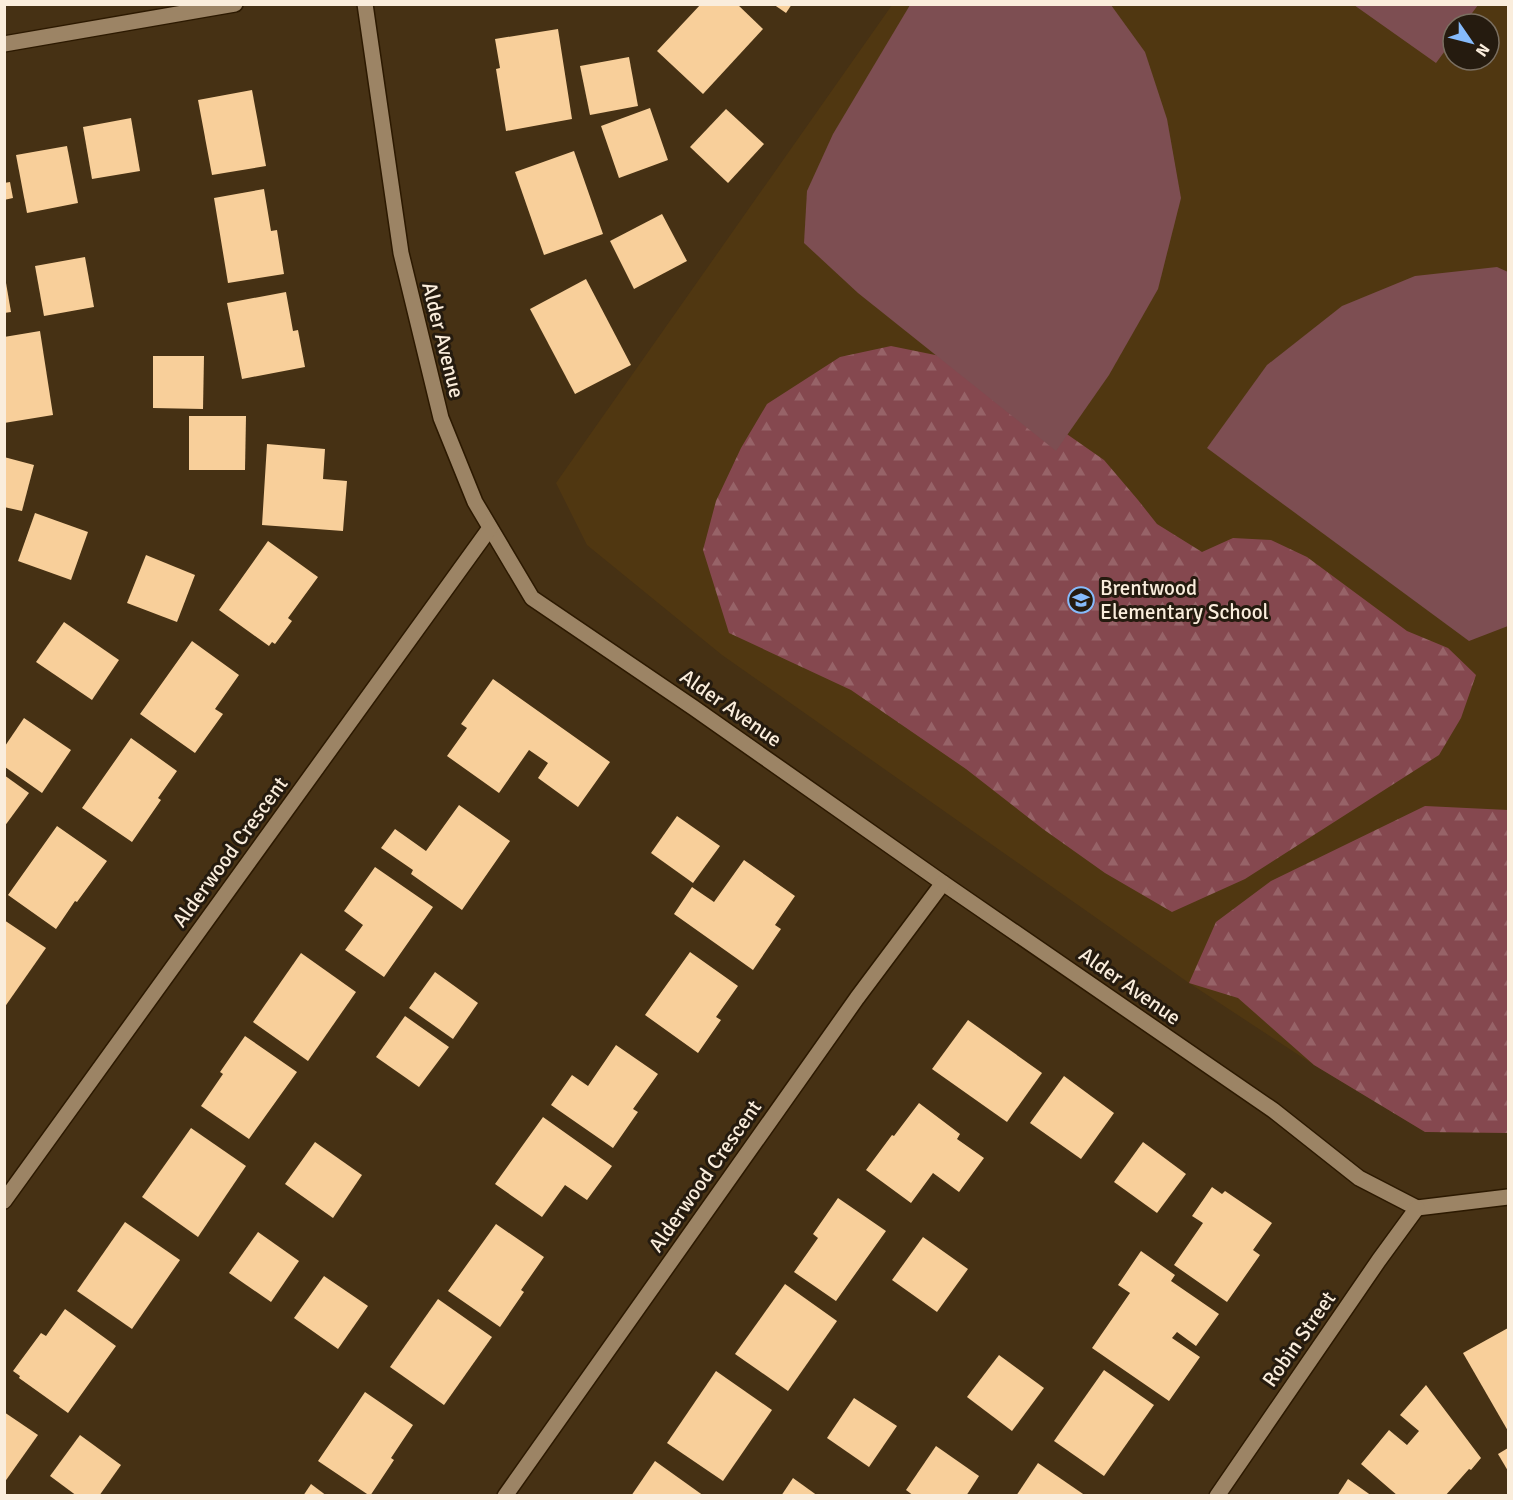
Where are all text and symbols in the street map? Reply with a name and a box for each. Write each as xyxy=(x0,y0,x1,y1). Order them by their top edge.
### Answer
north arrow xyxy=(1441,12,1501,72)
text: N xyxy=(1471,40,1494,60)
street label: Alder Avenue xyxy=(416,279,470,401)
place label: Brentwood Elementary School xyxy=(1100,575,1269,625)
school or university icon: Brentwood Elementary School xyxy=(1066,585,1096,615)
street label: Alder Avenue xyxy=(675,663,787,753)
street label: Alderwood Crescent xyxy=(167,772,293,932)
street label: Alder Avenue xyxy=(1074,941,1186,1031)
street label: Alderwood Crescent xyxy=(643,1095,767,1257)
street label: Robin Street xyxy=(1257,1286,1341,1392)

